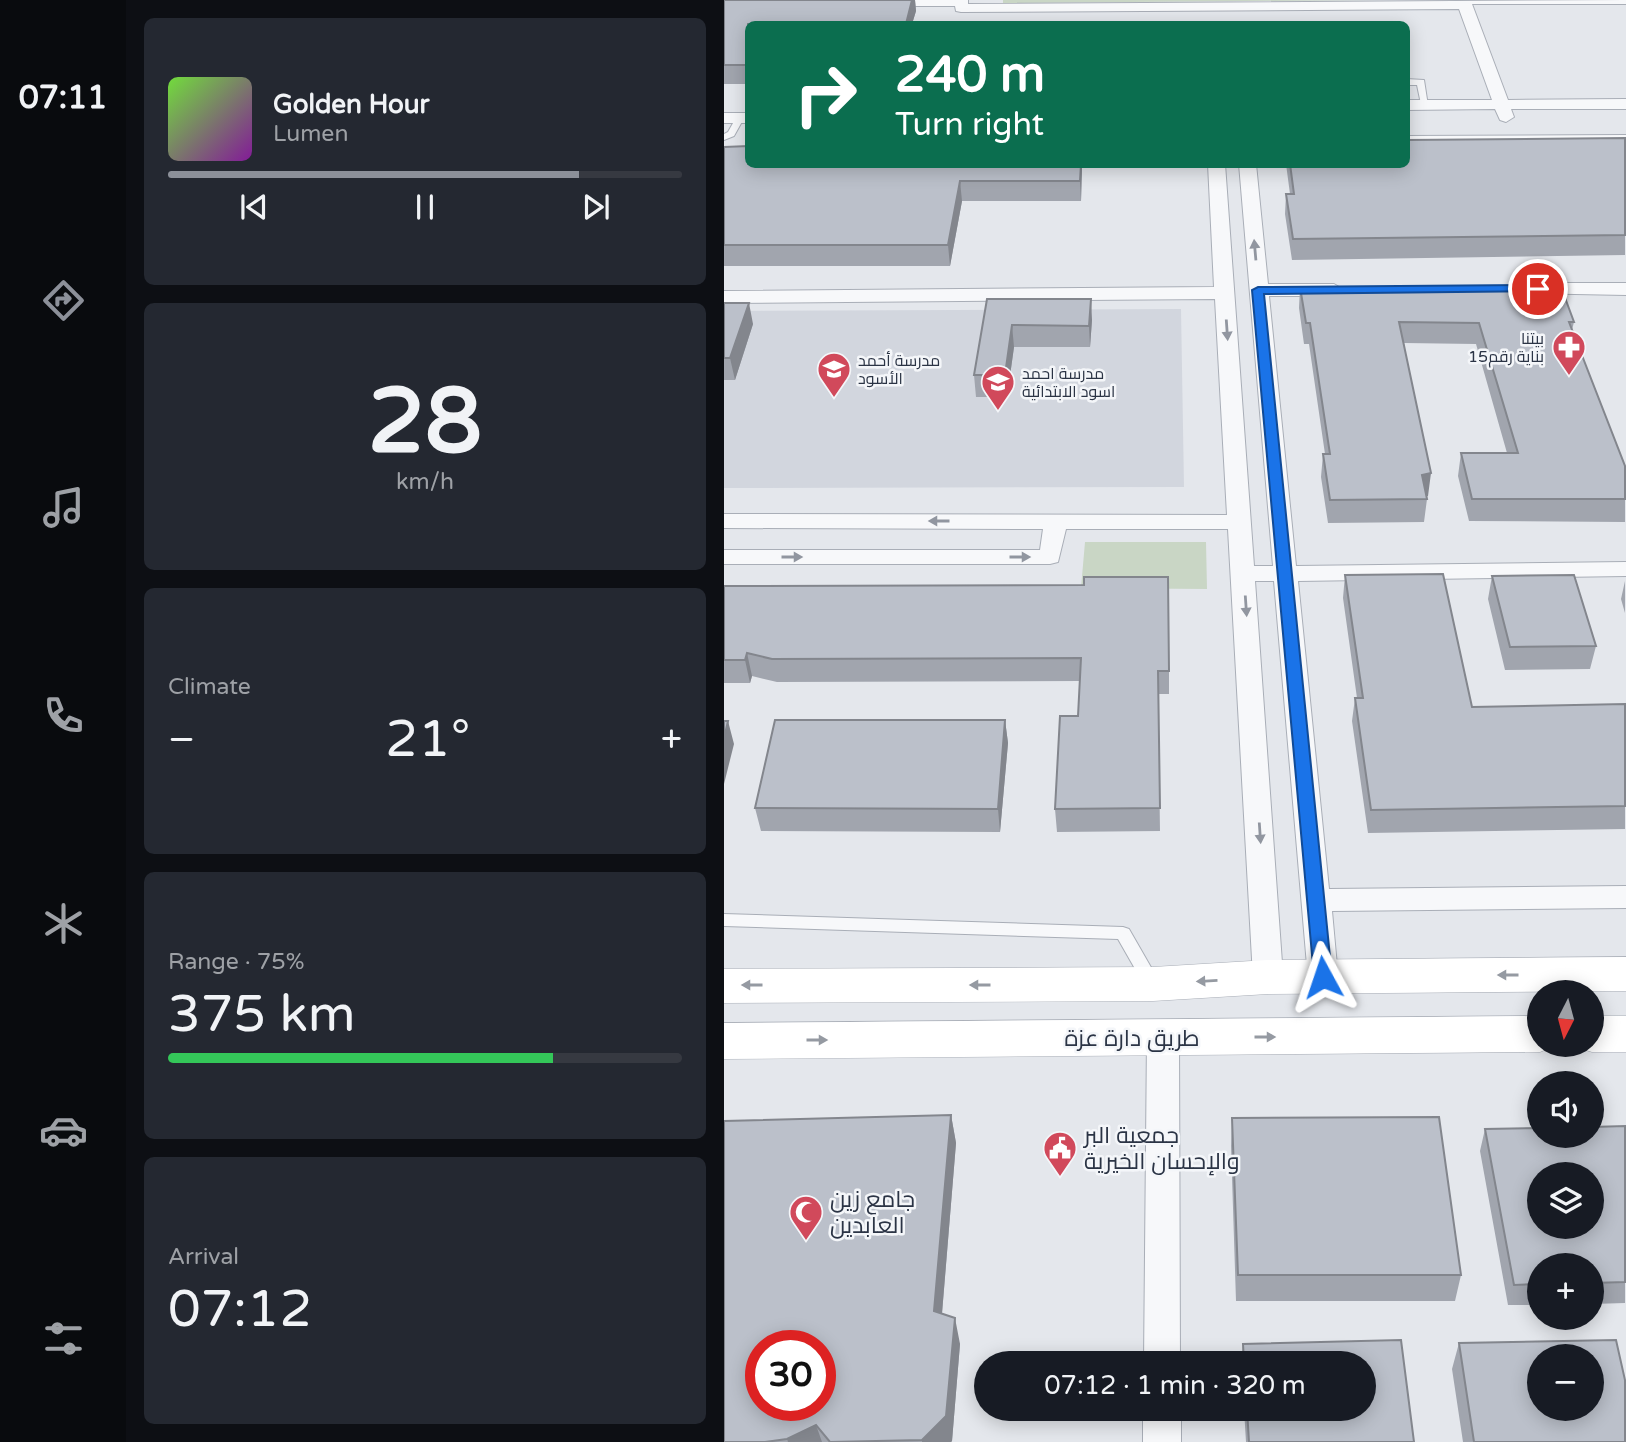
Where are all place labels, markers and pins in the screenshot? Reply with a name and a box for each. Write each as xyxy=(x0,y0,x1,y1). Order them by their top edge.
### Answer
pin xyxy=(1508,259,1568,319)
pharmacy icon: بيتنا بناية رقم15 xyxy=(1550,328,1588,377)
place label: بيتنا بناية رقم15 xyxy=(1468,329,1544,368)
school or university icon: مدرسة أحمد الأسود xyxy=(815,350,853,399)
place label: مدرسة أحمد الأسود xyxy=(858,351,940,389)
school or university icon: مدرسة احمد اسود الابتدائية xyxy=(979,363,1017,412)
place label: مدرسة احمد اسود الابتدائية xyxy=(1022,364,1115,402)
place label: جمعية البر والإحسان الخيرية xyxy=(1082,1122,1239,1176)
public building icon: جمعية البر والإحسان الخيرية xyxy=(1041,1129,1079,1178)
place label: جامع زين العابدين xyxy=(830,1186,915,1240)
mosque icon: جامع زين العابدين xyxy=(787,1193,825,1242)

